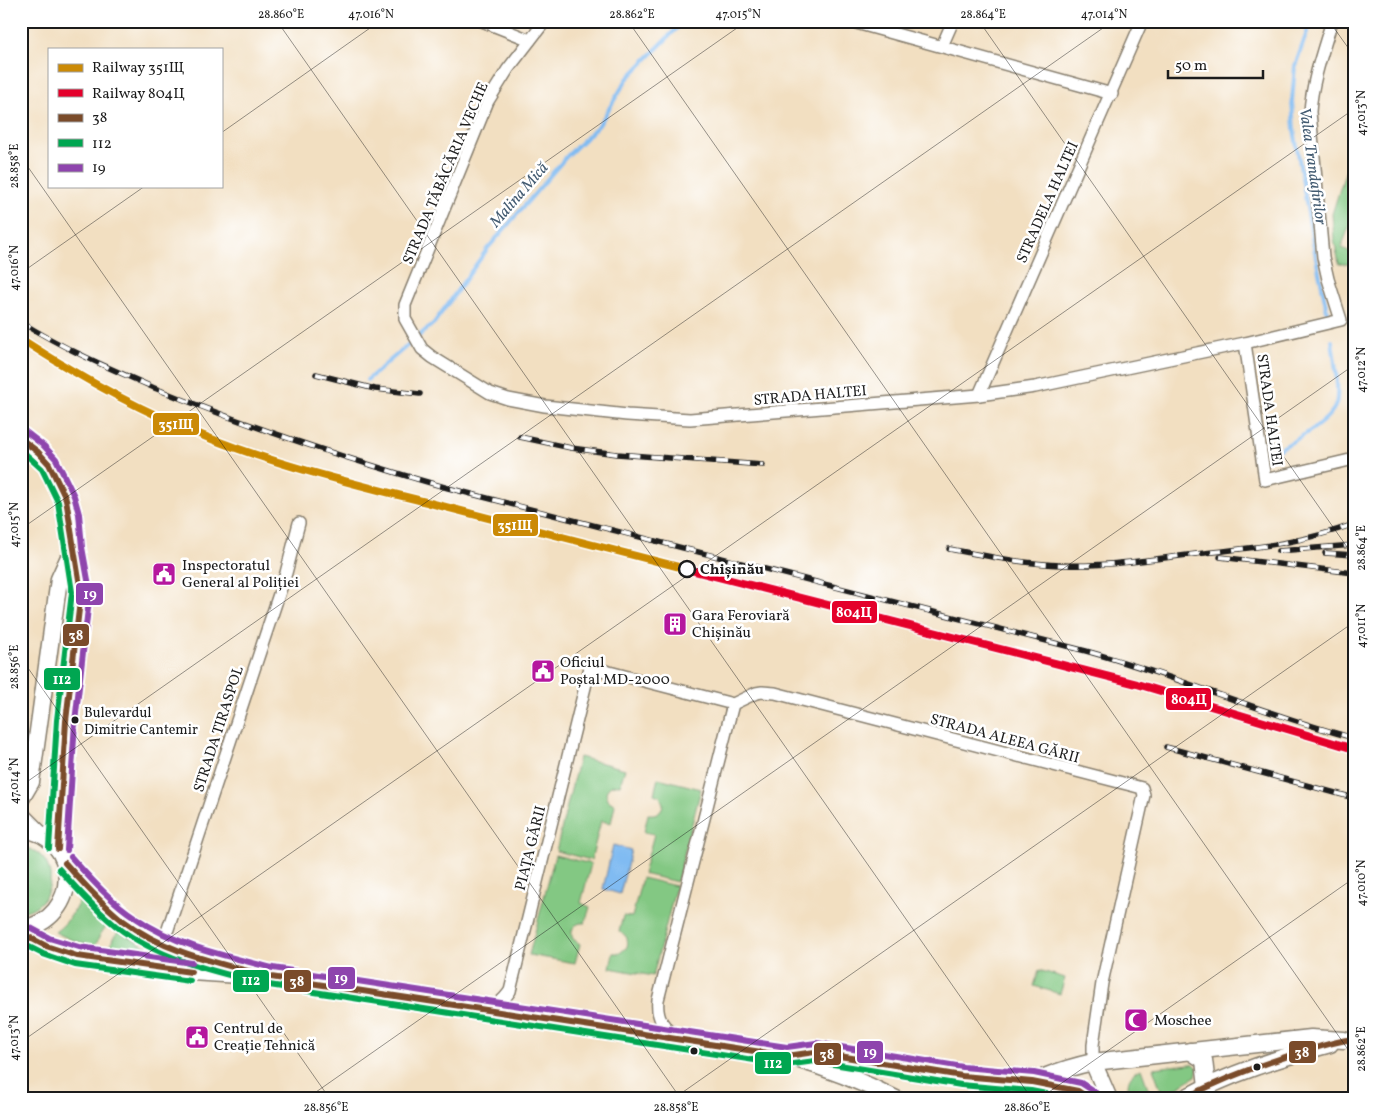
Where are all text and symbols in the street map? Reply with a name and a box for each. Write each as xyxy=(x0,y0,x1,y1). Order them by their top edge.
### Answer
text: 28.860°E xyxy=(258,7,304,23)
text: 47.016°N xyxy=(348,7,394,23)
text: 28.862°E xyxy=(609,7,655,23)
text: 47.015°N xyxy=(715,7,761,23)
text: 28.864°E xyxy=(960,7,1006,23)
text: 47.014°N xyxy=(1081,7,1127,23)
legend xyxy=(48,48,222,188)
scale bar xyxy=(1168,48,1262,80)
text: 50 m xyxy=(1175,56,1207,77)
text: Railway 351Щ xyxy=(92,58,185,79)
street label: STRADA TĂBĂCĂRIA VECHE xyxy=(398,79,494,268)
text: Railway 804Ц xyxy=(92,84,185,105)
text: 47.013°N xyxy=(1354,90,1370,136)
water label: Valea Trandafirilor xyxy=(1293,106,1331,227)
text: 38 xyxy=(92,108,107,129)
text: 112 xyxy=(92,134,112,155)
street label: STRADELA HALTEI xyxy=(1012,138,1085,267)
text: 28.858°E xyxy=(7,144,23,188)
text: 19 xyxy=(92,158,106,179)
water label: Malina Mică xyxy=(484,158,554,233)
text: 47.016°N xyxy=(7,245,23,291)
text: 47.012°N xyxy=(1354,347,1370,393)
street label: STRADA HALTEI xyxy=(1250,353,1287,468)
street label: STRADA HALTEI xyxy=(753,381,868,412)
line badge: 351Щ xyxy=(152,412,200,436)
text: 351Щ xyxy=(158,416,194,435)
text: 47.015°N xyxy=(7,502,23,548)
line badge: 351Щ xyxy=(492,513,539,537)
text: 351Щ xyxy=(497,517,533,536)
text: 28.864°E xyxy=(1354,525,1370,571)
place label: Inspectoratul General al Poliției xyxy=(182,556,299,594)
marker: Chișinău xyxy=(678,560,696,578)
place label: Chișinău xyxy=(700,560,764,581)
public building icon: Inspectoratul General al Poliției xyxy=(151,561,177,587)
line badge: 19 xyxy=(75,582,104,606)
text: 19 xyxy=(83,586,97,605)
line badge: 804Ц xyxy=(831,600,878,624)
text: 804Ц xyxy=(836,604,872,623)
text: 47.011°N xyxy=(1354,604,1370,648)
place label: Gara Feroviară Chișinău xyxy=(692,606,790,644)
building icon: Gara Feroviară Chișinău xyxy=(662,611,688,637)
line badge: 38 xyxy=(62,623,90,647)
text: 38 xyxy=(69,627,83,646)
text: 28.856°E xyxy=(7,645,23,689)
place label: Oficiul Poștal MD-2000 xyxy=(560,653,670,691)
public building icon: Oficiul Poștal MD-2000 xyxy=(530,658,556,684)
street label: STRADA TIRASPOL xyxy=(189,663,250,795)
line badge: 112 xyxy=(43,667,81,691)
text: 112 xyxy=(53,671,71,690)
line badge: 804Ц xyxy=(1165,687,1212,711)
text: 804Ц xyxy=(1171,691,1207,710)
place label: Bulevardul Dimitrie Cantemir xyxy=(84,704,198,740)
street label: STRADA ALEEA GĂRII xyxy=(928,709,1081,769)
marker: Bulevardul Dimitrie Cantemir xyxy=(70,715,80,725)
text: 47.014°N xyxy=(7,758,23,804)
street label: PIAȚA GĂRII xyxy=(511,804,552,893)
text: 47.010°N xyxy=(1354,859,1370,906)
line badge: 19 xyxy=(327,966,356,990)
line badge: 112 xyxy=(232,969,270,993)
line badge: 38 xyxy=(283,969,312,993)
text: 19 xyxy=(334,970,348,989)
text: 112 xyxy=(242,972,260,991)
text: 38 xyxy=(290,973,304,992)
mosque icon: Moschee xyxy=(1123,1007,1149,1033)
place label: Moschee xyxy=(1154,1011,1212,1032)
text: 47.013°N xyxy=(7,1015,23,1061)
place label: Centrul de Creație Tehnică xyxy=(214,1019,315,1057)
public building icon: Centrul de Creație Tehnică xyxy=(184,1024,210,1050)
text: 28.862°E xyxy=(1354,1026,1370,1072)
line badge: 19 xyxy=(856,1040,884,1064)
line badge: 38 xyxy=(1288,1040,1317,1064)
line badge: 38 xyxy=(813,1042,842,1066)
text: 19 xyxy=(863,1044,877,1063)
text: 38 xyxy=(1295,1044,1309,1063)
unlabelled marker xyxy=(689,1046,699,1056)
text: 38 xyxy=(820,1046,834,1065)
line badge: 112 xyxy=(754,1051,792,1075)
text: 112 xyxy=(764,1055,782,1074)
unlabelled marker xyxy=(1252,1062,1262,1072)
text: 28.856°E xyxy=(304,1100,348,1116)
text: 28.858°E xyxy=(654,1100,698,1116)
text: 28.860°E xyxy=(1004,1100,1050,1116)

